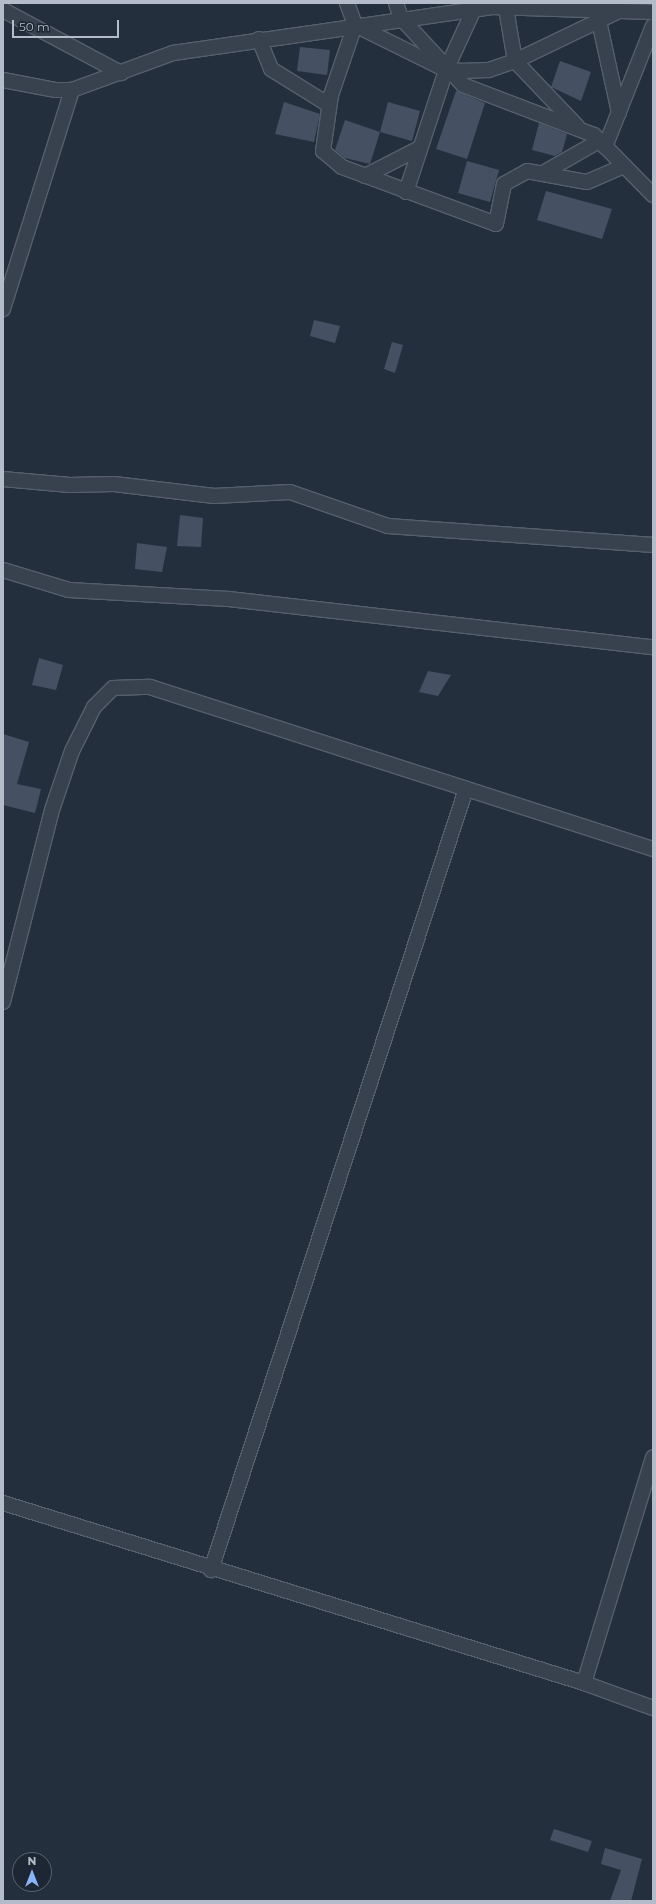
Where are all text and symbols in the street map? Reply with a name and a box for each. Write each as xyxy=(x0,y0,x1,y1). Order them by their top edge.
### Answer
scale bar xyxy=(14,12,121,38)
text: 50 m xyxy=(19,19,50,34)
north arrow xyxy=(12,1852,52,1892)
text: N xyxy=(28,1854,36,1868)

